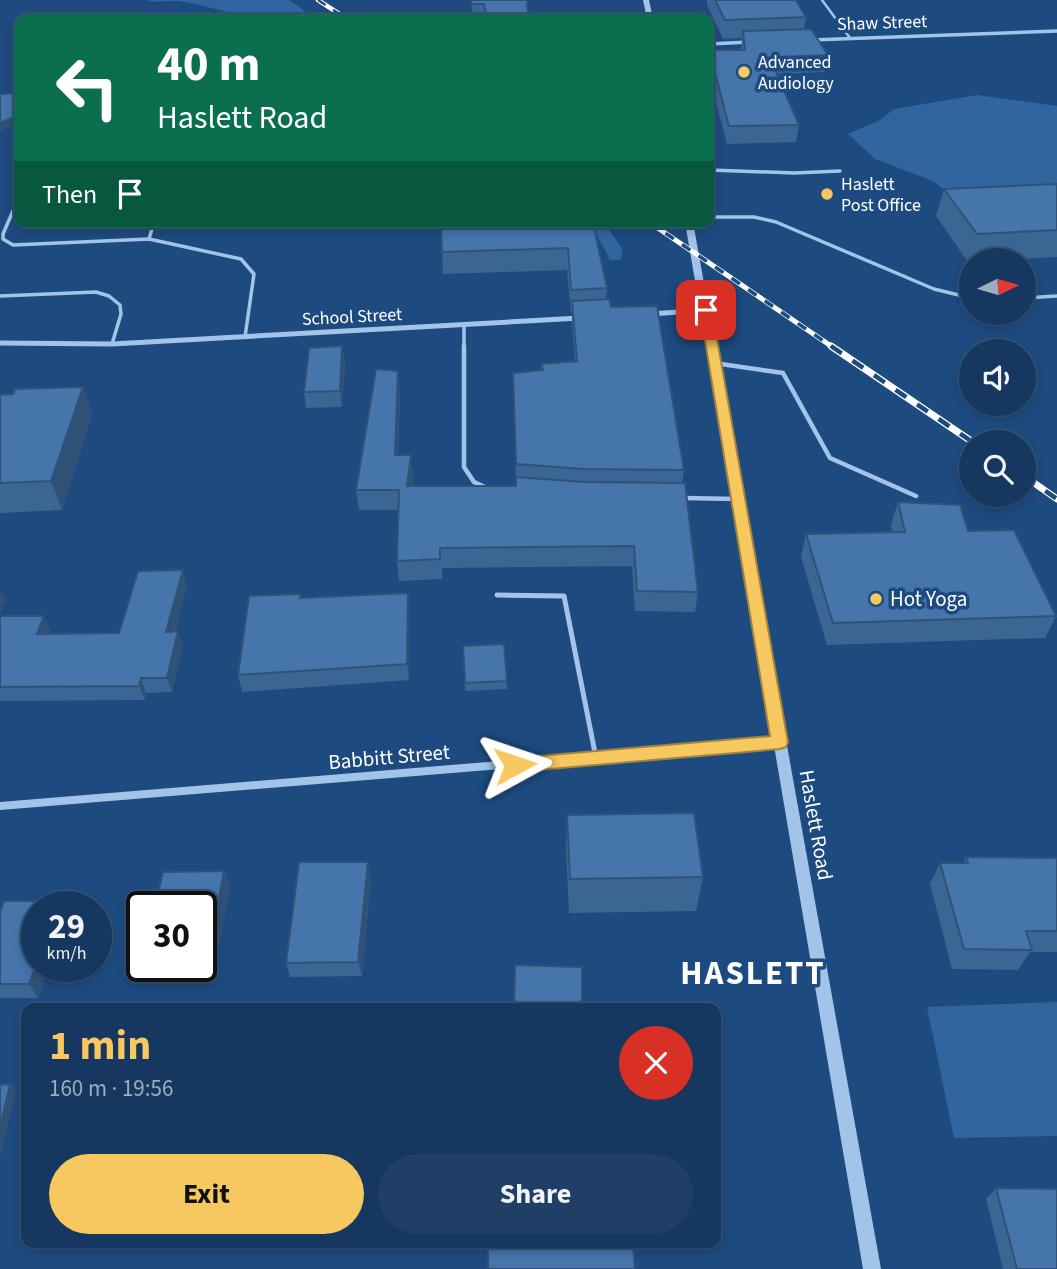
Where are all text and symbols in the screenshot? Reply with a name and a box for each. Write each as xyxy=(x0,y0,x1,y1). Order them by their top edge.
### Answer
street label: Shaw Street xyxy=(837,9,927,37)
text: 40 m xyxy=(157,30,261,100)
icon: left xyxy=(42,42,133,133)
place label: Advanced Audiology xyxy=(758,50,834,96)
marker: Advanced Audiology xyxy=(736,64,752,80)
text: Haslett Road xyxy=(157,95,327,141)
place label: Haslett Post Office xyxy=(841,172,921,218)
icon: arrive xyxy=(111,175,149,213)
text: Then xyxy=(42,176,97,213)
marker: Haslett Post Office xyxy=(819,186,835,202)
north arrow xyxy=(959,248,1036,326)
map controls xyxy=(959,248,1036,507)
pin xyxy=(676,280,736,340)
icon: arrive xyxy=(687,291,725,329)
street label: School Street xyxy=(301,302,403,332)
button: sound xyxy=(959,339,1036,416)
button: search xyxy=(959,430,1036,507)
place label: Hot Yoga xyxy=(890,584,967,614)
marker: Hot Yoga xyxy=(868,591,884,607)
position arrow xyxy=(478,728,552,802)
street label: Babbitt Street xyxy=(327,737,451,777)
street label: Haslett Road xyxy=(792,767,840,883)
speed limit sign: 30 xyxy=(126,891,217,982)
text: 29 xyxy=(48,902,85,952)
text: km/h xyxy=(47,941,86,966)
district label: HASLETT xyxy=(680,950,826,997)
text: 1 min xyxy=(49,1016,151,1076)
button: close xyxy=(619,1026,693,1100)
text: 160 m · 19:56 xyxy=(49,1072,173,1105)
button: Exit xyxy=(49,1154,364,1234)
button: Share xyxy=(378,1154,693,1234)

